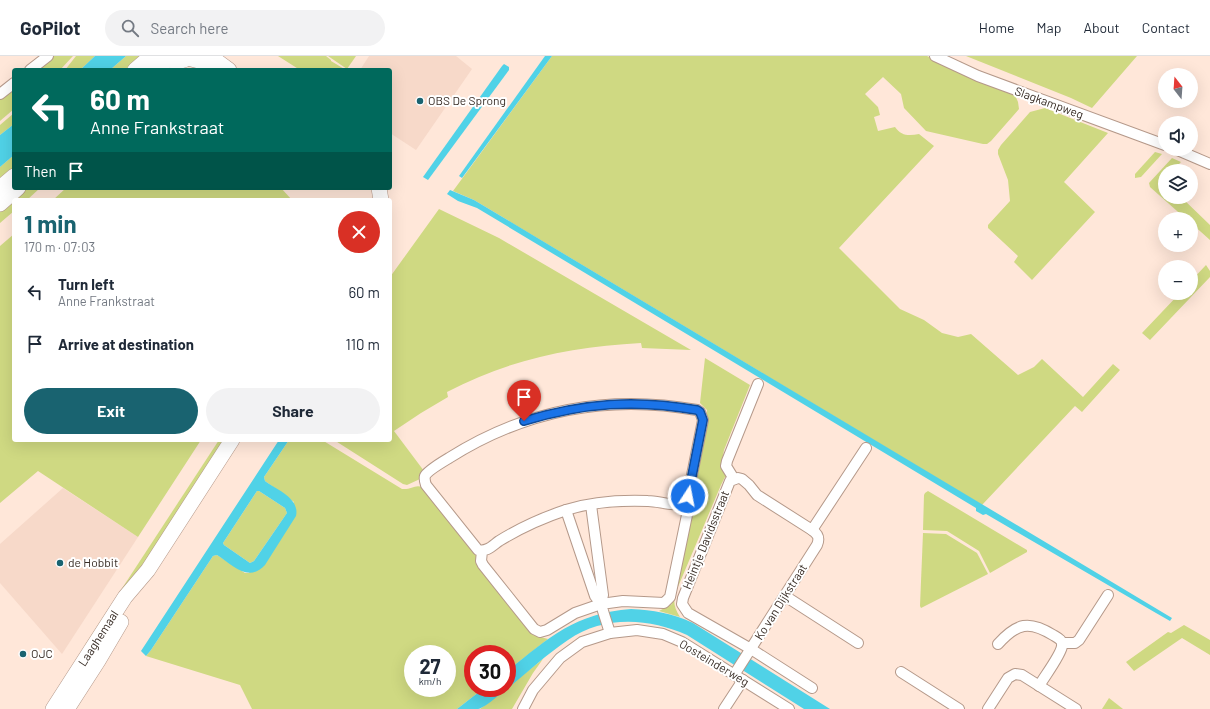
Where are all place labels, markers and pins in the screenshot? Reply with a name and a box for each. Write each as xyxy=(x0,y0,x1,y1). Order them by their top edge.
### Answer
place label: OBS De Sprong xyxy=(428,93,506,107)
marker: OBS De Sprong xyxy=(415,96,425,106)
pin xyxy=(507,380,541,421)
place label: de Hobbit xyxy=(68,555,118,569)
marker: de Hobbit xyxy=(55,558,65,568)
place label: OJC xyxy=(31,646,53,660)
marker: OJC xyxy=(18,649,28,659)

